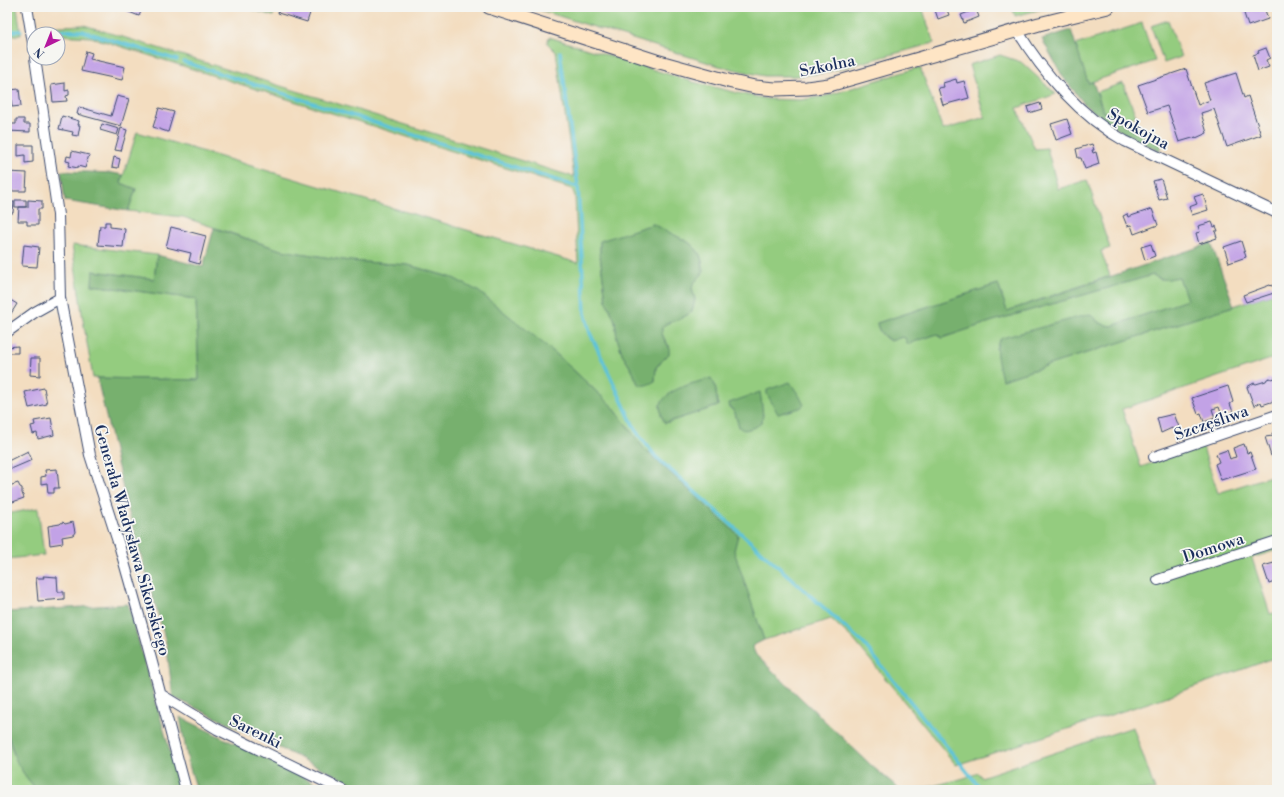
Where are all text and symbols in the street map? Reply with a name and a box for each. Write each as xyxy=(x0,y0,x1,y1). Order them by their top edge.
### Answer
north arrow xyxy=(26,26,66,66)
text: N xyxy=(32,44,48,61)
street label: Szkolna xyxy=(798,50,858,82)
street label: Spokojna xyxy=(1104,104,1174,154)
street label: Szczęśliwa xyxy=(1172,401,1252,445)
street label: Generała Władysława Sikorskiego xyxy=(89,422,175,658)
street label: Domowa xyxy=(1180,528,1247,567)
street label: Sarenki xyxy=(226,711,285,753)

